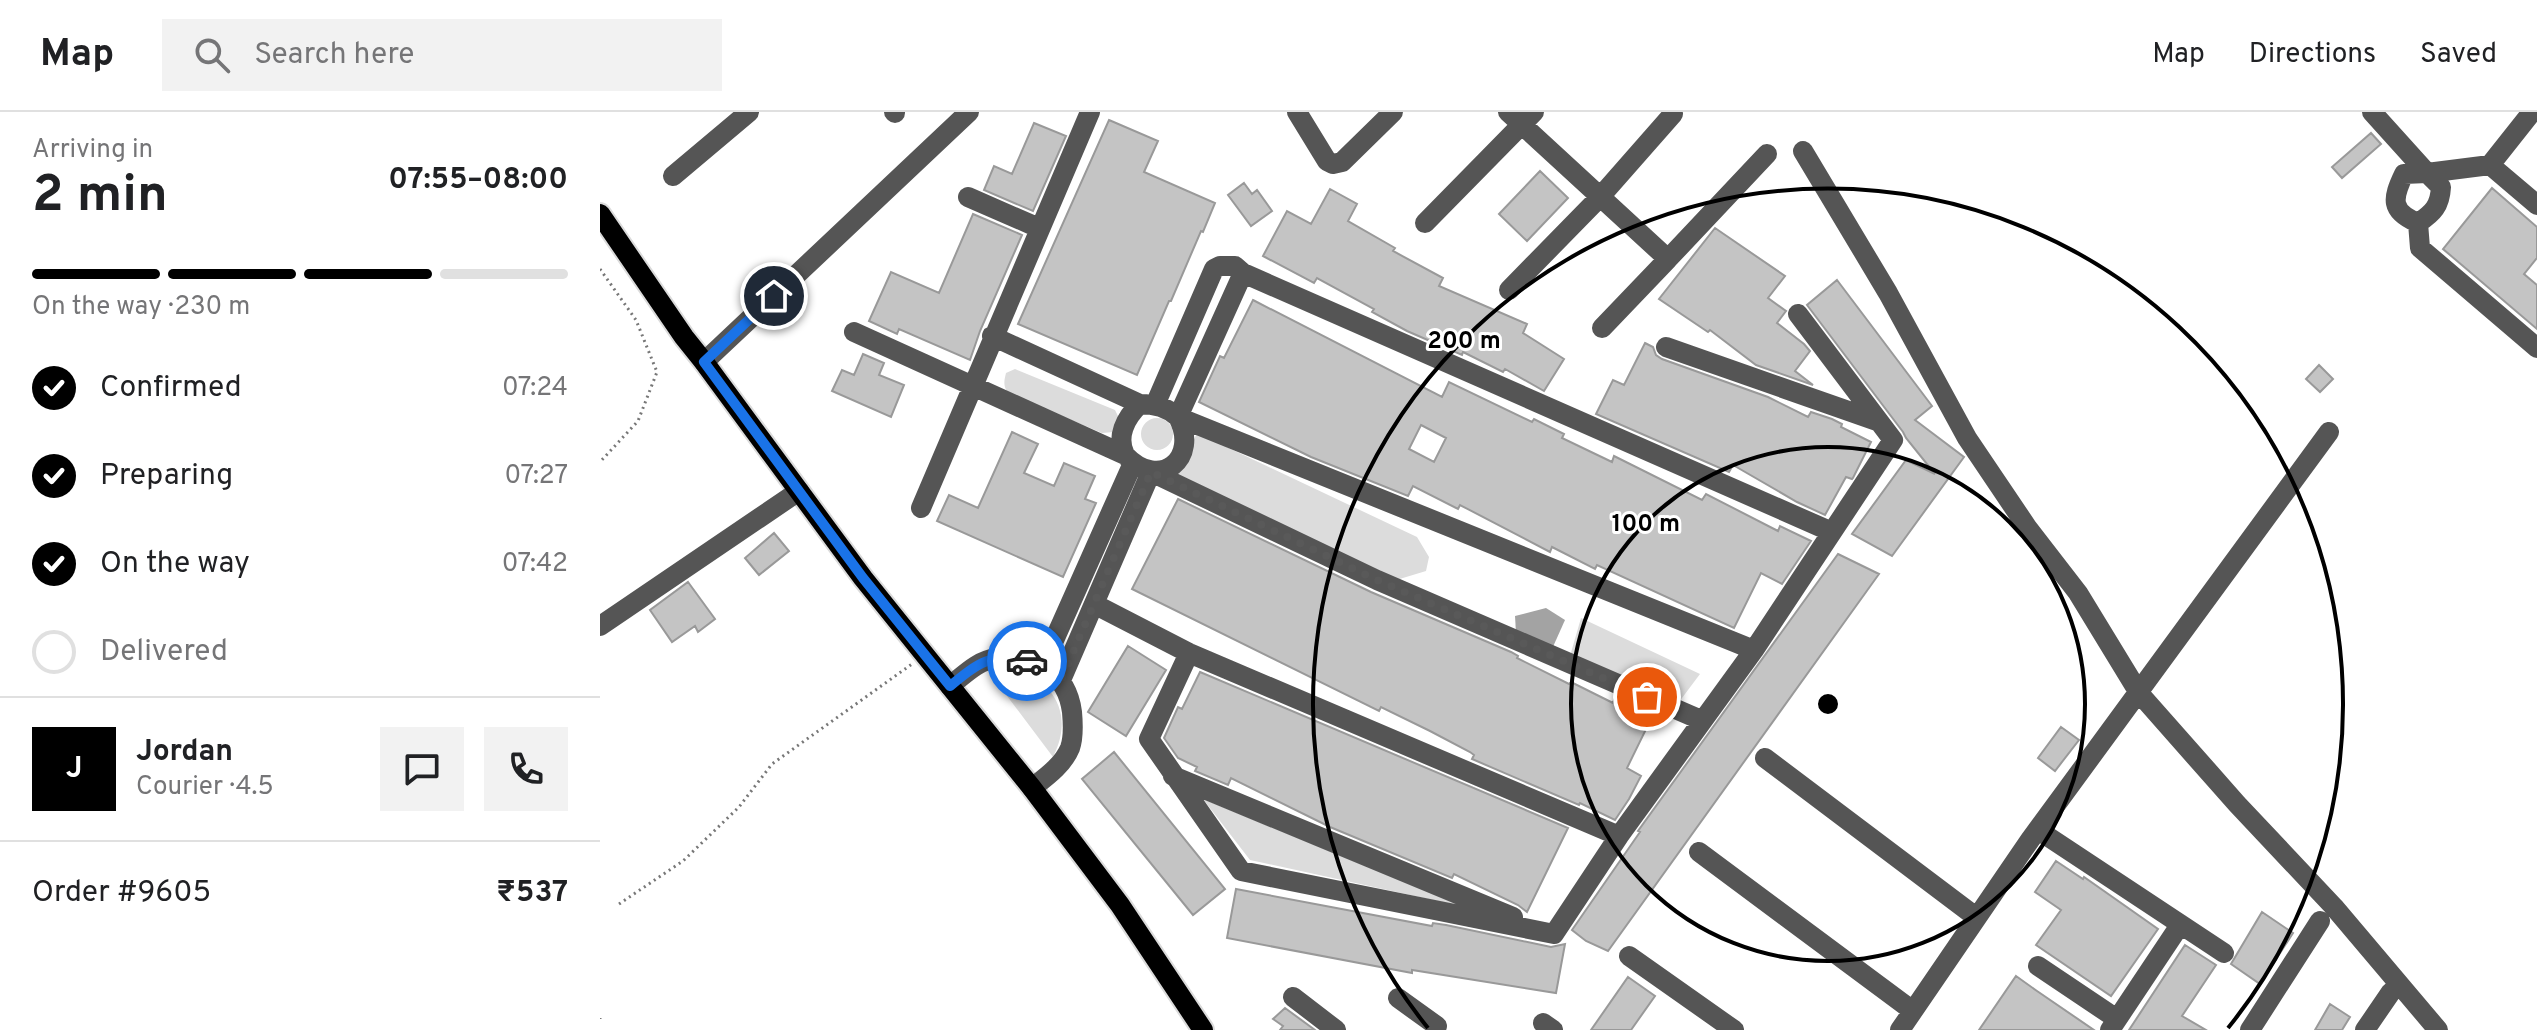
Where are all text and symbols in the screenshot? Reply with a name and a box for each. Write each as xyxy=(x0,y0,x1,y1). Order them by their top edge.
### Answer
search box xyxy=(162,19,722,91)
text: Map xyxy=(40,31,114,80)
icon: search xyxy=(190,33,234,77)
text: Search here xyxy=(254,37,414,74)
text: Map xyxy=(2152,37,2205,73)
text: Directions xyxy=(2249,37,2376,73)
text: Saved xyxy=(2420,37,2497,73)
text: Arriving in xyxy=(32,134,153,167)
text: 07:55–08:00 xyxy=(388,162,568,199)
text: 2 min xyxy=(32,164,168,230)
pin xyxy=(740,262,808,330)
icon: home xyxy=(752,274,796,318)
text: On the way · 230 m xyxy=(32,291,250,324)
text: 200 m xyxy=(1427,327,1501,357)
icon: check xyxy=(32,366,76,410)
text: Confirmed xyxy=(100,370,242,407)
text: 07:24 xyxy=(502,372,568,405)
icon: check xyxy=(32,454,76,498)
text: Preparing xyxy=(100,458,233,495)
text: 07:27 xyxy=(504,460,568,493)
text: 100 m xyxy=(1612,510,1680,540)
icon: check xyxy=(32,542,76,586)
text: On the way xyxy=(100,546,250,583)
text: 07:42 xyxy=(502,548,568,581)
courier xyxy=(987,621,1067,701)
text: Delivered xyxy=(100,634,228,671)
icon: car xyxy=(1005,639,1049,683)
pin xyxy=(1613,663,1681,731)
icon: bag xyxy=(1625,675,1669,719)
centre of rings xyxy=(1814,690,1842,718)
button: chat xyxy=(380,727,464,811)
button: phone xyxy=(484,727,568,811)
text: Jordan xyxy=(136,734,233,771)
text: J xyxy=(66,751,82,788)
text: Courier · 4.5 xyxy=(136,771,274,804)
text: Order #9605 xyxy=(32,875,211,912)
text: ₹537 xyxy=(496,875,568,912)

